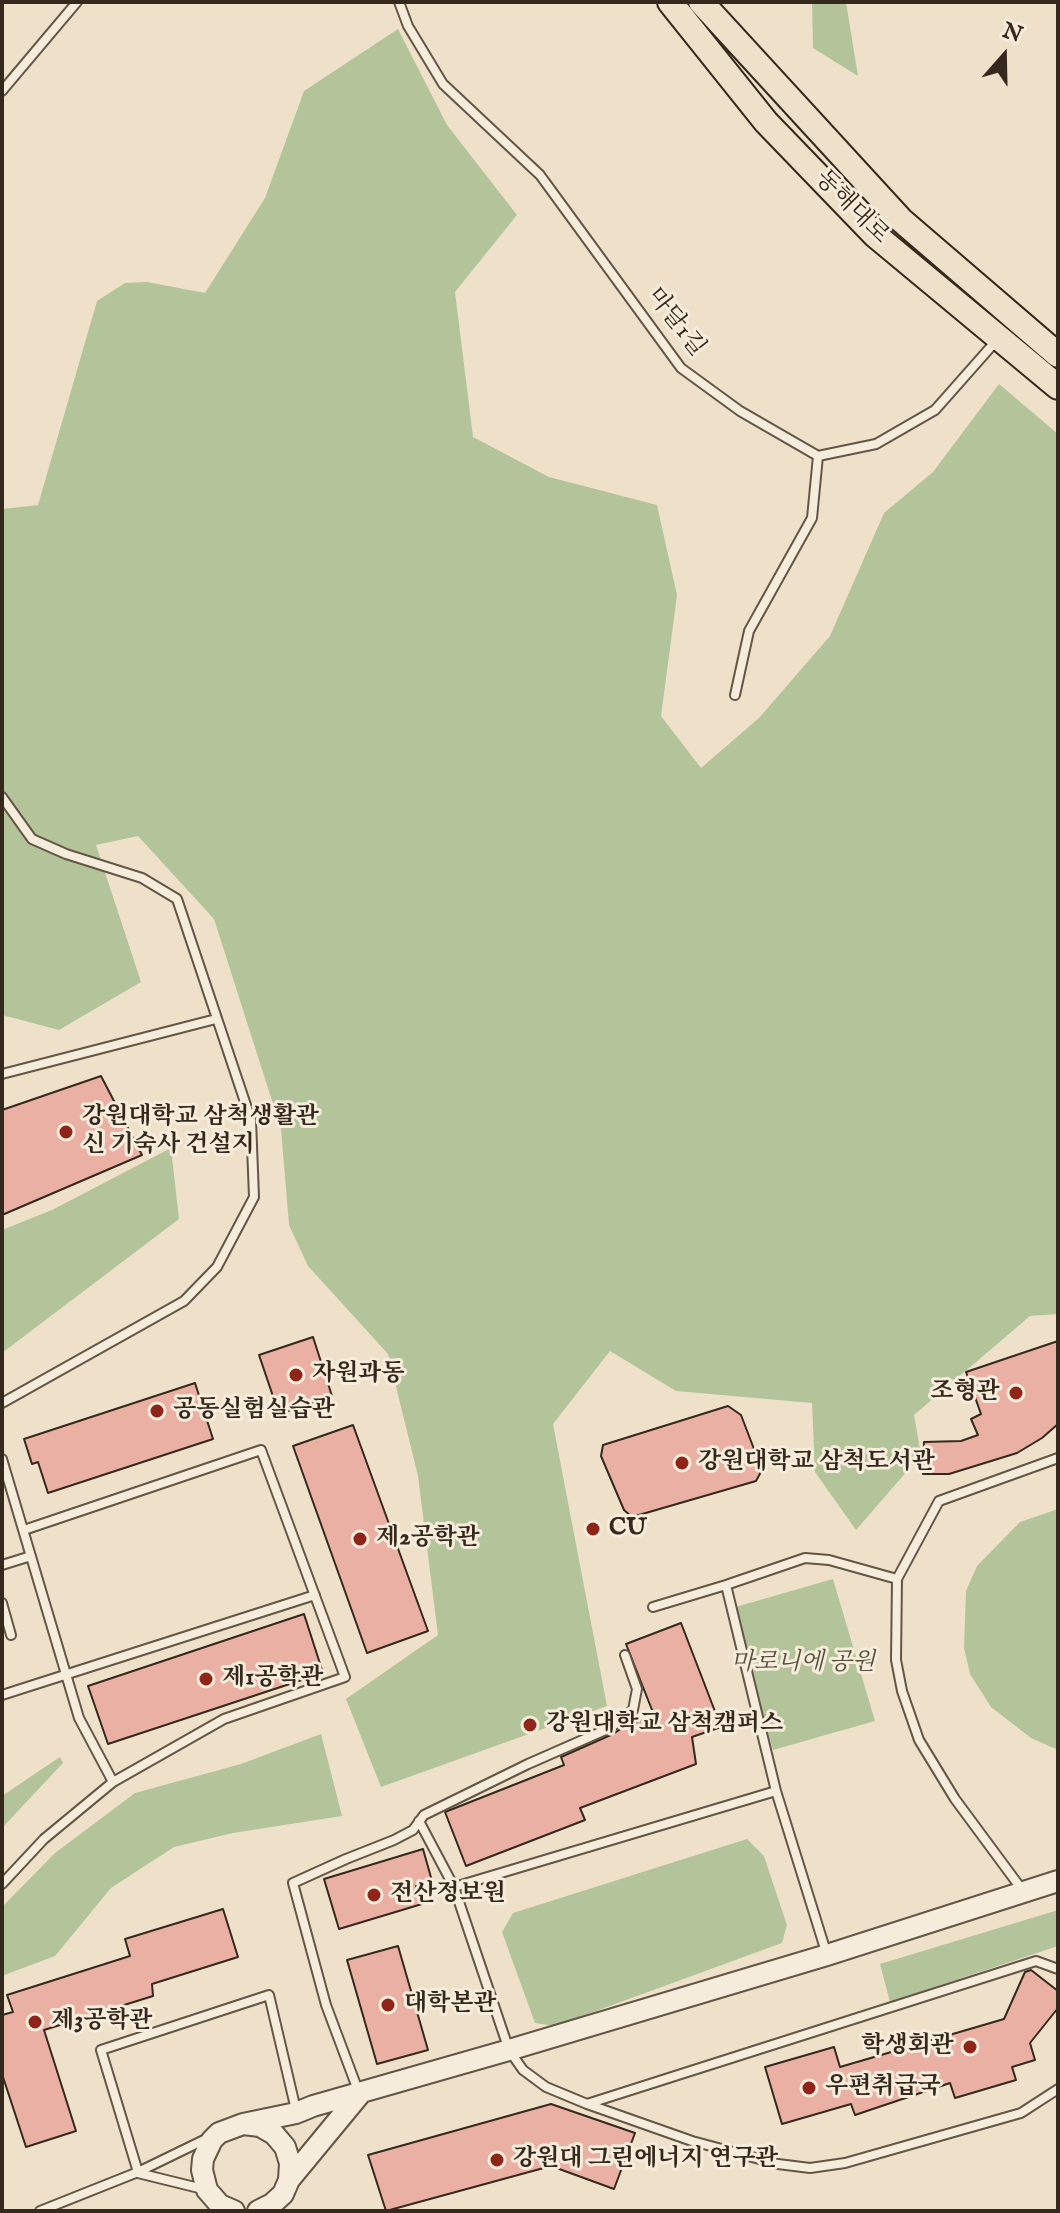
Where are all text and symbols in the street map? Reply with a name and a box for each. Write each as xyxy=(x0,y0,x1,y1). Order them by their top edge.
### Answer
north arrow xyxy=(964,16,1044,96)
text: N xyxy=(998,17,1026,50)
street label: 동해대로 xyxy=(808,165,894,251)
street label: 마달1길 xyxy=(639,283,711,363)
place label: 강원대학교 삼척생활관 신 기숙사 건설지 xyxy=(82,1104,319,1160)
marker: 강원대학교 삼척생활관 신 기숙사 건설지 xyxy=(57,1123,75,1141)
place label: 자원과동 xyxy=(312,1361,405,1389)
marker: 자원과동 xyxy=(287,1366,305,1384)
place label: 조형관 xyxy=(930,1379,1000,1407)
marker: 조형관 xyxy=(1007,1384,1025,1402)
place label: 공동실험실습관 xyxy=(173,1397,335,1425)
marker: 공동실험실습관 xyxy=(148,1402,166,1420)
place label: 강원대학교 삼척도서관 xyxy=(698,1449,935,1477)
marker: 강원대학교 삼척도서관 xyxy=(673,1454,691,1472)
place label: CU xyxy=(609,1515,646,1543)
marker: CU xyxy=(584,1520,602,1538)
place label: 제2공학관 xyxy=(376,1525,480,1553)
marker: 제2공학관 xyxy=(351,1530,369,1548)
park label: 마로니에 공원 xyxy=(731,1650,875,1678)
place label: 제1공학관 xyxy=(222,1665,324,1693)
marker: 제1공학관 xyxy=(197,1670,215,1688)
place label: 강원대학교 삼척캠퍼스 xyxy=(546,1711,783,1739)
marker: 강원대학교 삼척캠퍼스 xyxy=(521,1716,539,1734)
place label: 전산정보원 xyxy=(390,1881,506,1909)
marker: 전산정보원 xyxy=(365,1886,383,1904)
place label: 대학본관 xyxy=(404,1991,497,2019)
marker: 대학본관 xyxy=(379,1996,397,2014)
place label: 제3공학관 xyxy=(51,2008,153,2036)
marker: 제3공학관 xyxy=(26,2013,44,2031)
place label: 학생회관 xyxy=(861,2033,954,2061)
marker: 학생회관 xyxy=(961,2038,979,2056)
place label: 우편취급국 xyxy=(825,2074,941,2102)
marker: 우편취급국 xyxy=(800,2079,818,2097)
place label: 강원대 그린에너지 연구관 xyxy=(513,2146,779,2174)
marker: 강원대 그린에너지 연구관 xyxy=(488,2151,506,2169)

